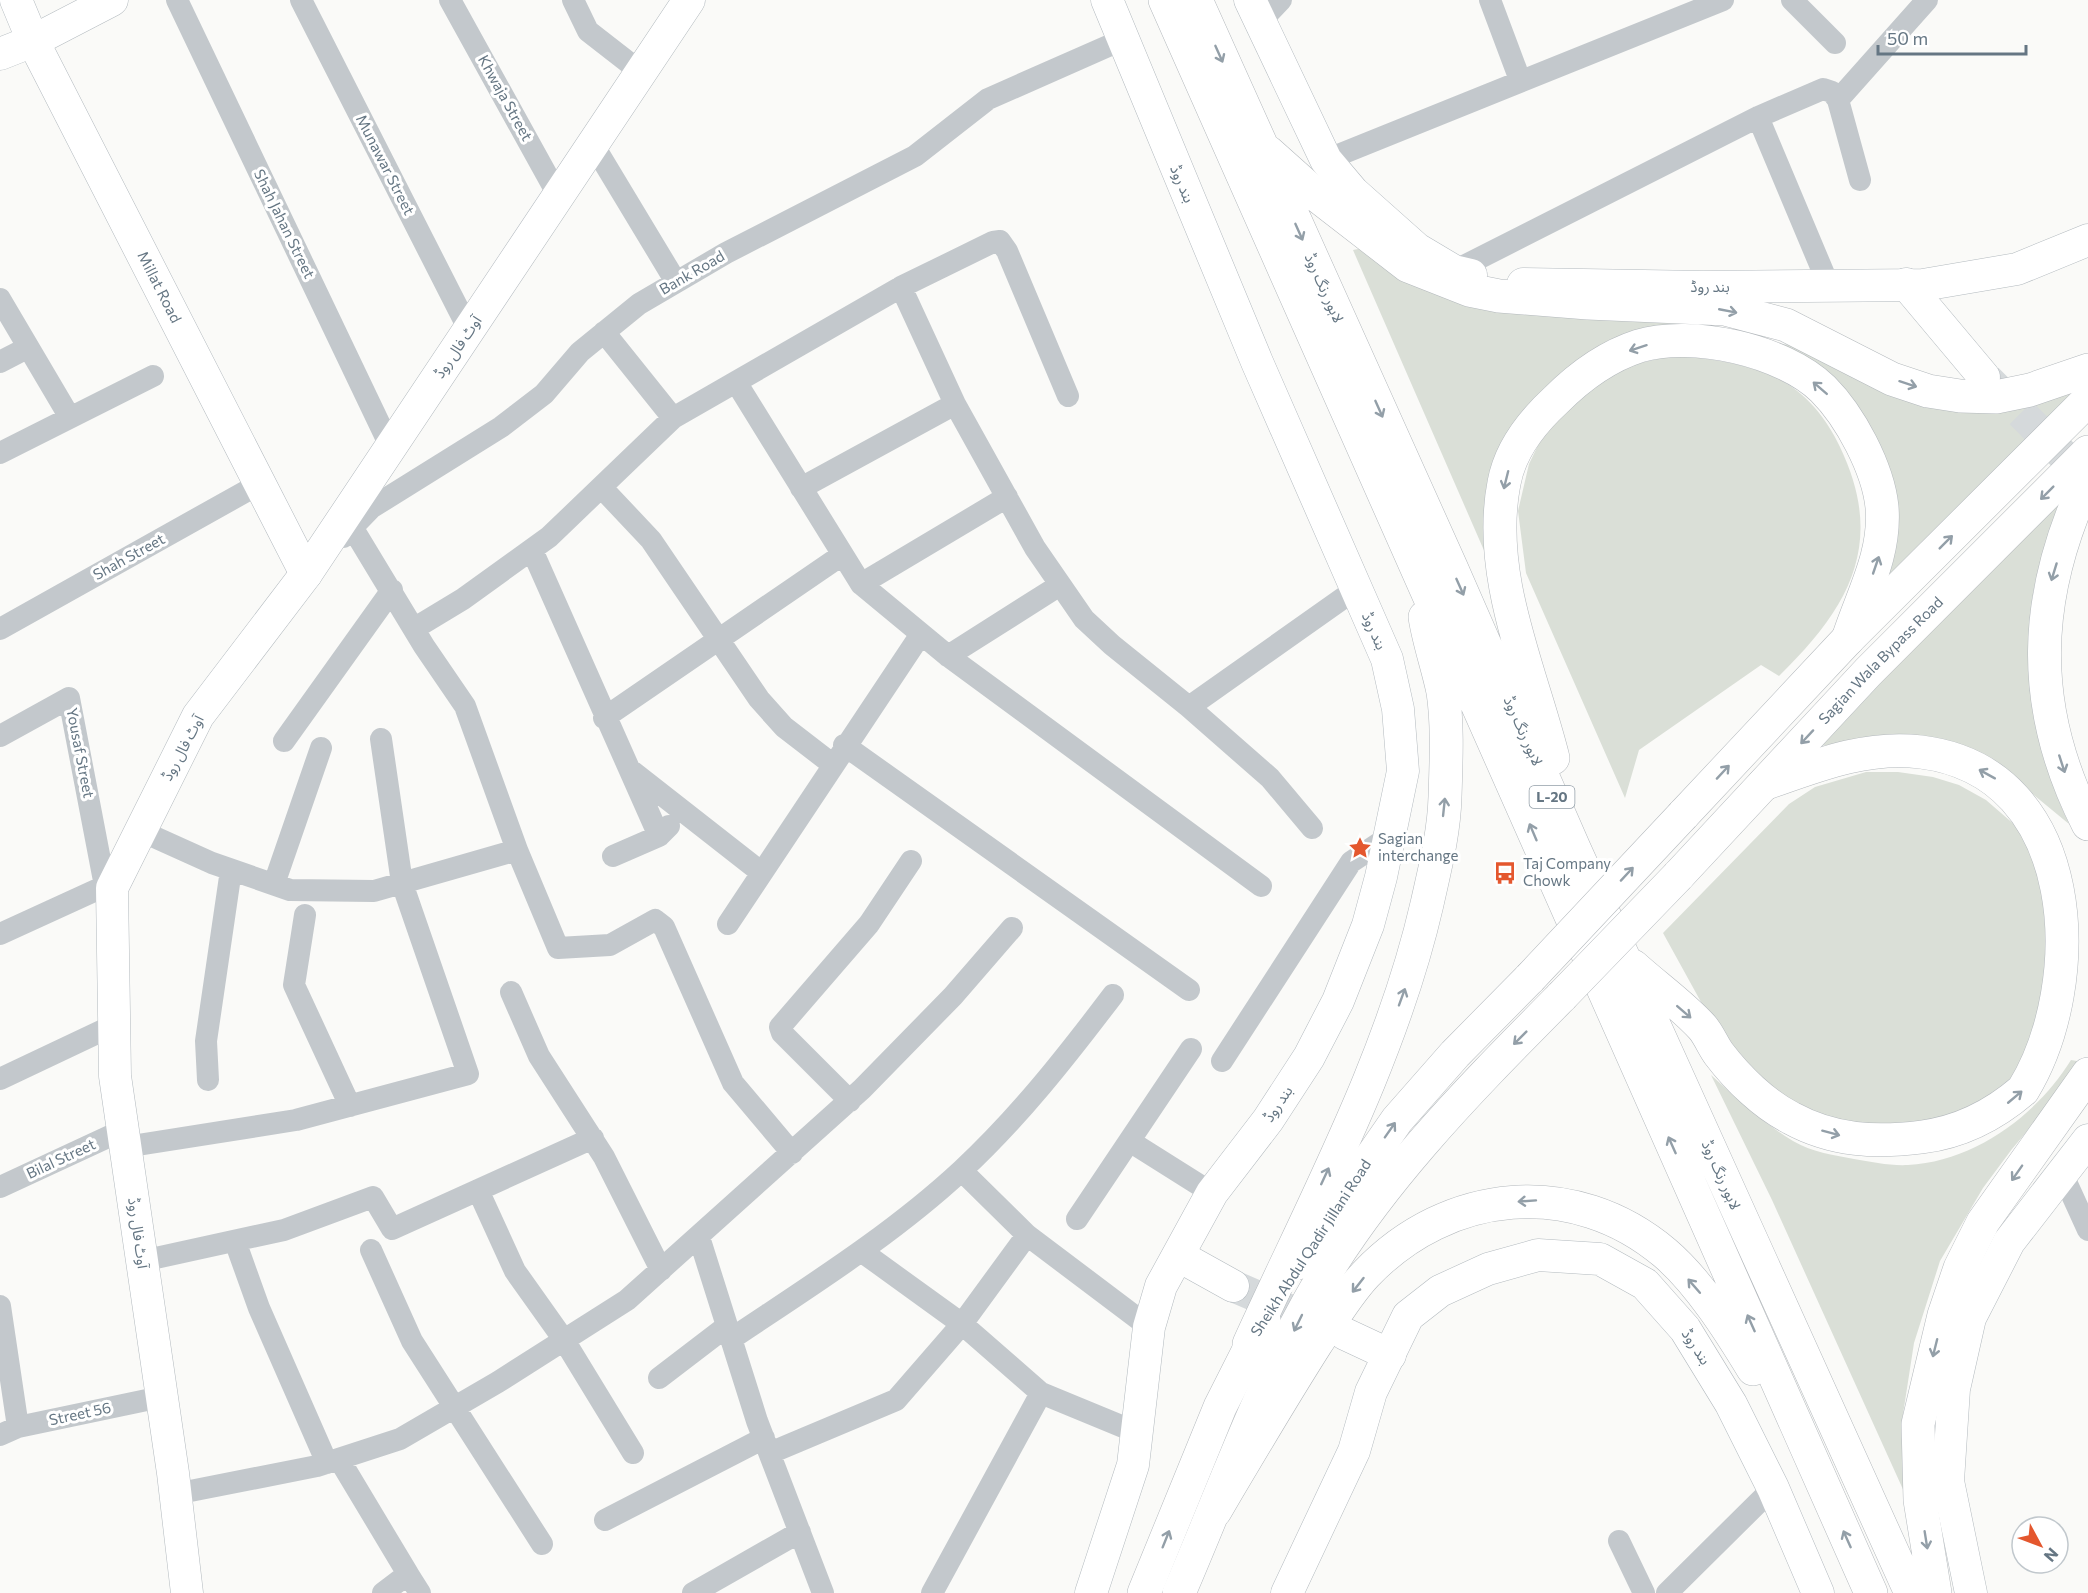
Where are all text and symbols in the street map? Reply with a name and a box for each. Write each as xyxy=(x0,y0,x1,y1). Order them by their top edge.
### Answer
scale bar xyxy=(1878,18,2026,56)
text: 50 m xyxy=(1887,27,1928,49)
one-way arrow xyxy=(1214,44,1225,62)
street label: Khwaja Street xyxy=(475,52,537,143)
street label: Munawar Street xyxy=(353,111,419,218)
street label: بند روڈ xyxy=(1166,162,1199,206)
street label: Shah Jahan Street xyxy=(251,166,319,281)
one-way arrow xyxy=(1293,222,1305,240)
street label: Bank Road xyxy=(656,246,727,298)
street label: Millat Road xyxy=(134,248,186,325)
street label: لاہور رنگ روڈ xyxy=(1301,250,1348,326)
street label: بند روڈ xyxy=(1690,277,1730,296)
one-way arrow xyxy=(1718,306,1738,317)
street label: آوٹ فال روڈ xyxy=(430,311,486,382)
one-way arrow xyxy=(1629,343,1648,354)
one-way arrow xyxy=(1898,380,1917,391)
one-way arrow xyxy=(1812,382,1828,395)
one-way arrow xyxy=(1374,400,1386,418)
one-way arrow xyxy=(1500,470,1511,490)
one-way arrow xyxy=(2039,486,2054,501)
street label: Shah Street xyxy=(90,529,167,583)
one-way arrow xyxy=(1939,534,1954,549)
one-way arrow xyxy=(1871,556,1882,575)
one-way arrow xyxy=(2047,562,2058,581)
one-way arrow xyxy=(1455,577,1466,595)
street label: Sagian Wala Bypass Road xyxy=(1814,592,1946,727)
street label: بند روڈ xyxy=(1358,609,1391,653)
street label: لاہور رنگ روڈ xyxy=(1500,693,1547,769)
street label: Yousaf Street xyxy=(63,706,99,799)
street label: آوٹ فال روڈ xyxy=(157,711,208,784)
one-way arrow xyxy=(1800,730,1814,745)
one-way arrow xyxy=(2057,755,2068,773)
one-way arrow xyxy=(1716,765,1730,780)
one-way arrow xyxy=(1979,768,1996,780)
road number: L-20 xyxy=(1530,786,1574,808)
one-way arrow xyxy=(1439,797,1450,817)
one-way arrow xyxy=(1526,824,1538,842)
place label: Sagian interchange xyxy=(1378,829,1459,864)
place icon: Sagian interchange xyxy=(1347,835,1373,861)
place label: Taj Company Chowk xyxy=(1523,854,1611,889)
bus stop icon: Taj Company Chowk xyxy=(1492,860,1518,886)
one-way arrow xyxy=(1620,867,1634,882)
one-way arrow xyxy=(1397,988,1408,1007)
one-way arrow xyxy=(1676,1005,1691,1019)
one-way arrow xyxy=(1513,1030,1528,1045)
street label: بند روڈ xyxy=(1259,1082,1296,1125)
one-way arrow xyxy=(2007,1090,2022,1104)
one-way arrow xyxy=(1383,1122,1396,1138)
one-way arrow xyxy=(1821,1128,1840,1139)
street label: Bilal Street xyxy=(23,1134,98,1182)
one-way arrow xyxy=(1665,1136,1677,1154)
street label: لاہور رنگ روڈ xyxy=(1698,1137,1745,1213)
street label: Sheikh Abdul Qadir Jillani Road xyxy=(1246,1156,1374,1339)
one-way arrow xyxy=(2011,1164,2023,1180)
one-way arrow xyxy=(1320,1168,1332,1186)
street label: آوٹ فال روڈ xyxy=(124,1196,153,1270)
one-way arrow xyxy=(1518,1196,1538,1207)
one-way arrow xyxy=(1351,1276,1364,1292)
one-way arrow xyxy=(1687,1279,1701,1294)
one-way arrow xyxy=(1292,1313,1304,1331)
one-way arrow xyxy=(1745,1314,1757,1332)
street label: بند روڈ xyxy=(1678,1325,1715,1368)
one-way arrow xyxy=(1929,1338,1941,1357)
street label: Street 56 xyxy=(47,1398,112,1428)
north arrow xyxy=(2010,1515,2070,1575)
one-way arrow xyxy=(1161,1530,1172,1549)
one-way arrow xyxy=(1921,1530,1932,1550)
one-way arrow xyxy=(1841,1531,1853,1549)
text: N xyxy=(2041,1544,2063,1566)

